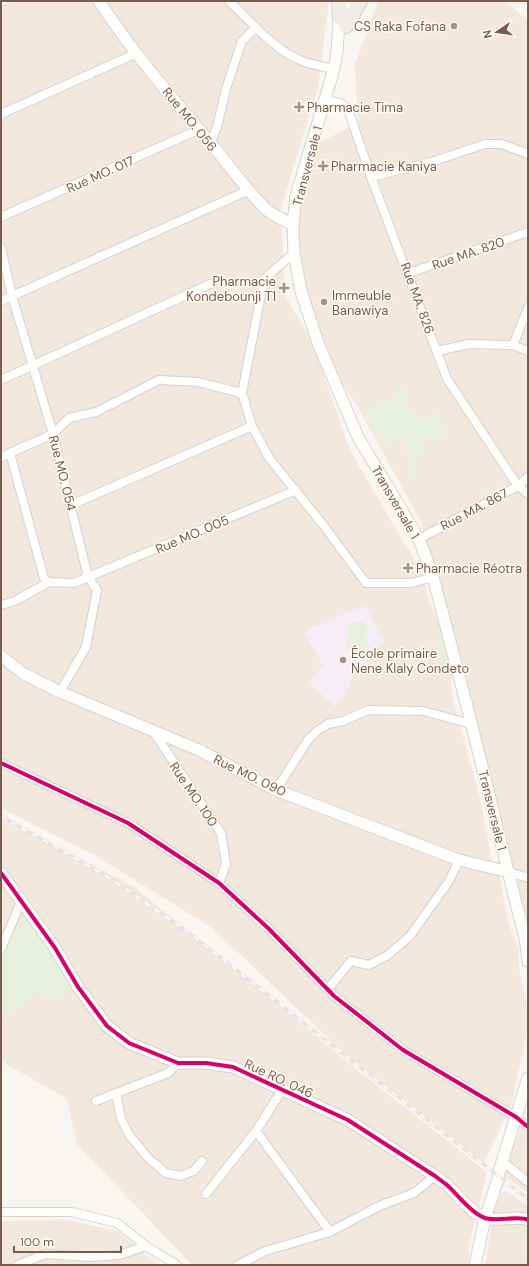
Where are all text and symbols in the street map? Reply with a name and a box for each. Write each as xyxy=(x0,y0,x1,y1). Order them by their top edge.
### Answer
north arrow xyxy=(477,12,517,52)
place label: CS Raka Fofana xyxy=(354,18,446,35)
marker: CS Raka Fofana xyxy=(449,21,459,31)
text: N xyxy=(480,29,495,40)
street label: Rue MO. 056 xyxy=(159,84,221,155)
place label: Pharmacie Tima xyxy=(307,99,403,116)
marker: Pharmacie Tima xyxy=(294,102,304,112)
street label: Transversale 1 xyxy=(289,124,326,208)
street label: Rue MO. 017 xyxy=(64,152,137,197)
place label: Pharmacie Kaniya xyxy=(331,158,437,175)
marker: Pharmacie Kaniya xyxy=(318,161,328,171)
street label: Rue MA. 820 xyxy=(430,233,507,274)
street label: Rue MA. 826 xyxy=(397,260,438,336)
place label: Pharmacie Kondebounji T1 xyxy=(186,273,276,305)
marker: Pharmacie Kondebounji T1 xyxy=(279,283,289,293)
place label: Immeuble Banawiya xyxy=(332,287,391,319)
marker: Immeuble Banawiya xyxy=(319,297,329,307)
street label: Rue MO. 054 xyxy=(45,434,80,513)
street label: Transversale 1 xyxy=(368,462,423,542)
street label: Rue MA. 867 xyxy=(437,484,511,534)
street label: Rue MO. 005 xyxy=(153,511,232,558)
place label: Pharmacie Réotra xyxy=(416,560,522,577)
marker: Pharmacie Réotra xyxy=(403,563,413,573)
place label: École primaire Nene Klaly Condeto xyxy=(351,644,470,677)
marker: École primaire Nene Klaly Condeto xyxy=(338,655,348,665)
street label: Rue MO. 090 xyxy=(211,751,289,800)
street label: Rue MO. 100 xyxy=(166,759,222,830)
street label: Transversale 1 xyxy=(474,768,511,852)
street label: Rue RO. 046 xyxy=(241,1055,316,1102)
scale bar xyxy=(14,1228,121,1254)
text: 100 m xyxy=(20,1234,54,1250)

